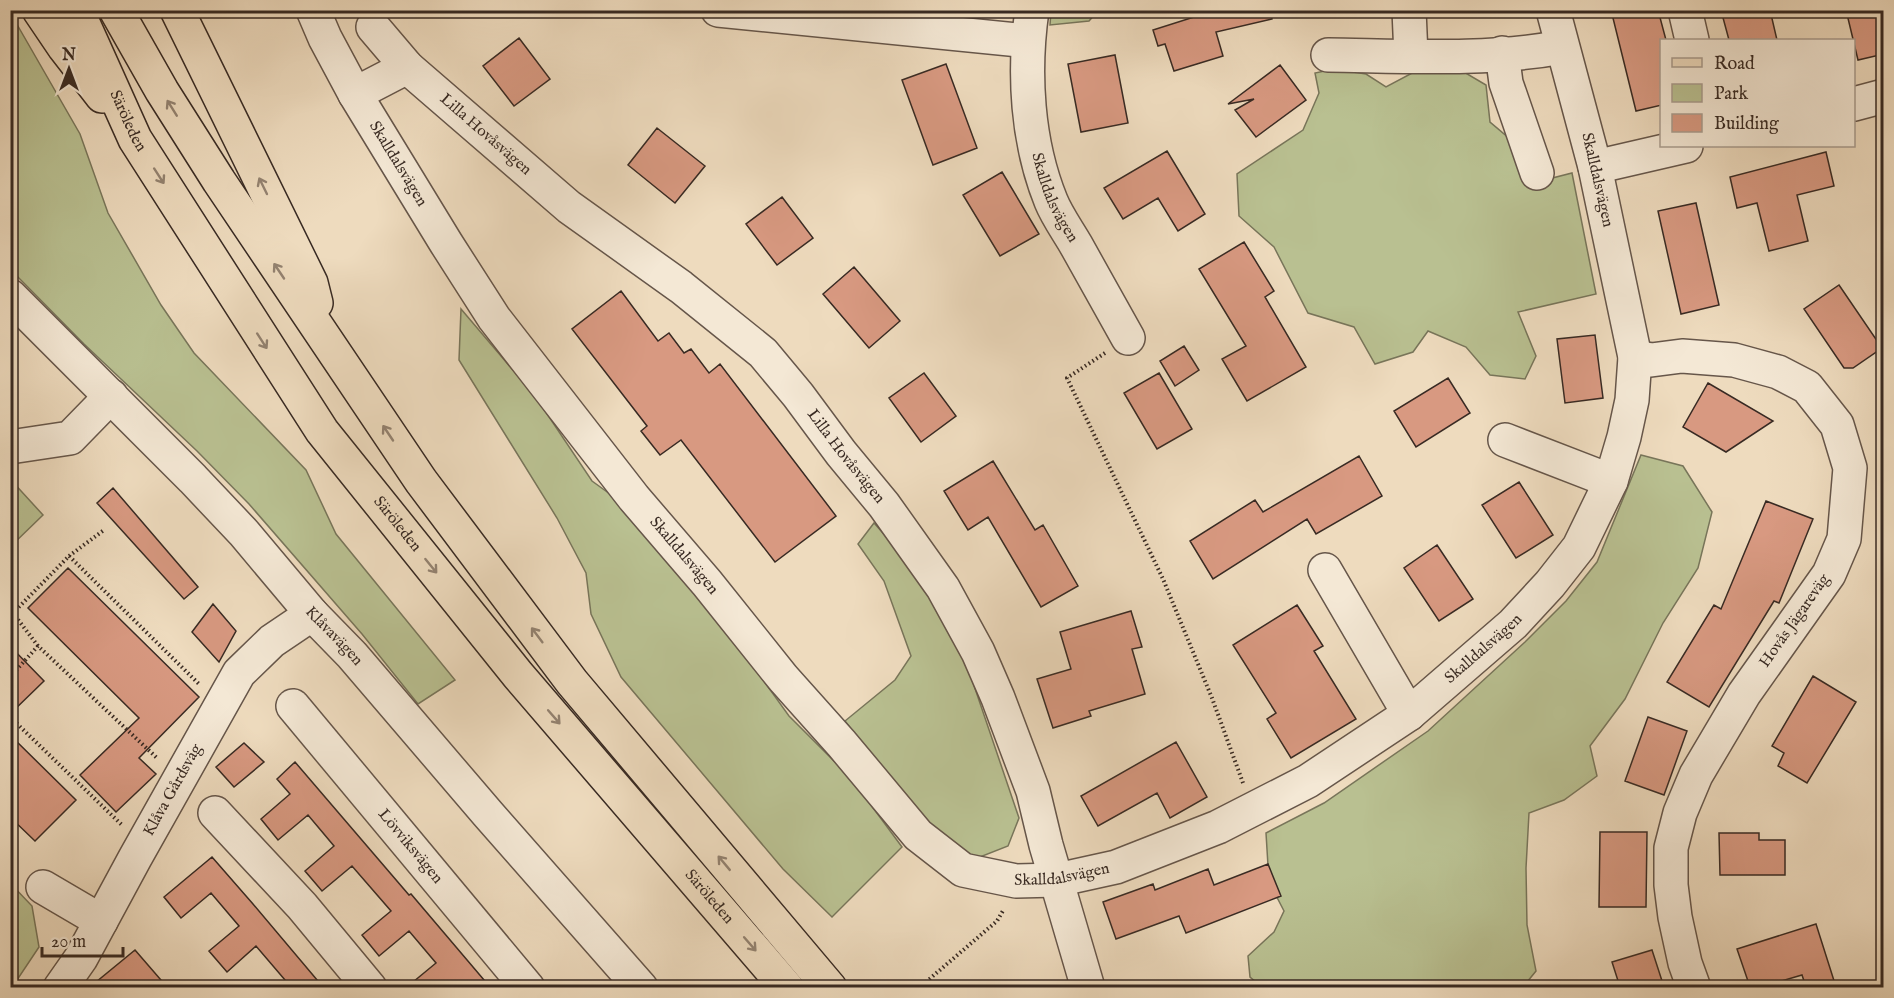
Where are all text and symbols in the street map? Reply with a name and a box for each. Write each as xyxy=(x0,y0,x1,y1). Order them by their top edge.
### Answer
north arrow xyxy=(39,39,99,99)
legend xyxy=(1660,39,1855,147)
text: N xyxy=(61,46,76,66)
text: Road xyxy=(1714,53,1755,76)
text: Park xyxy=(1714,83,1749,106)
street label: Säröleden xyxy=(104,87,151,156)
street label: Lilla Hovåsvägen xyxy=(435,90,536,180)
one-way arrow xyxy=(166,100,178,117)
text: Building xyxy=(1714,113,1779,136)
street label: Skalldalsvägen xyxy=(364,118,432,211)
street label: Skalldalsvägen xyxy=(1576,131,1618,230)
street label: Skalldalsvägen xyxy=(1026,151,1083,247)
one-way arrow xyxy=(152,167,165,184)
one-way arrow xyxy=(257,177,268,195)
one-way arrow xyxy=(273,263,285,280)
one-way arrow xyxy=(256,332,269,349)
street label: Lilla Hovåsvägen xyxy=(802,405,889,508)
one-way arrow xyxy=(382,425,394,441)
street label: Säröleden xyxy=(369,493,426,557)
street label: Skalldalsvägen xyxy=(645,513,723,599)
one-way arrow xyxy=(425,558,438,574)
street label: Hovås Jägareväg xyxy=(1755,570,1835,672)
street label: Klåvavägen xyxy=(300,603,367,671)
street label: Skalldalsvägen xyxy=(1441,610,1527,688)
one-way arrow xyxy=(530,628,543,644)
one-way arrow xyxy=(548,709,561,725)
street label: Klåva Gårdsväg xyxy=(139,740,207,840)
street label: Lövviksvägen xyxy=(373,805,447,888)
one-way arrow xyxy=(717,856,731,871)
street label: Skalldalsvägen xyxy=(1014,859,1112,891)
street label: Säröleden xyxy=(680,866,738,929)
scale bar xyxy=(42,920,123,958)
text: 20 m xyxy=(51,931,86,954)
one-way arrow xyxy=(743,936,757,951)

